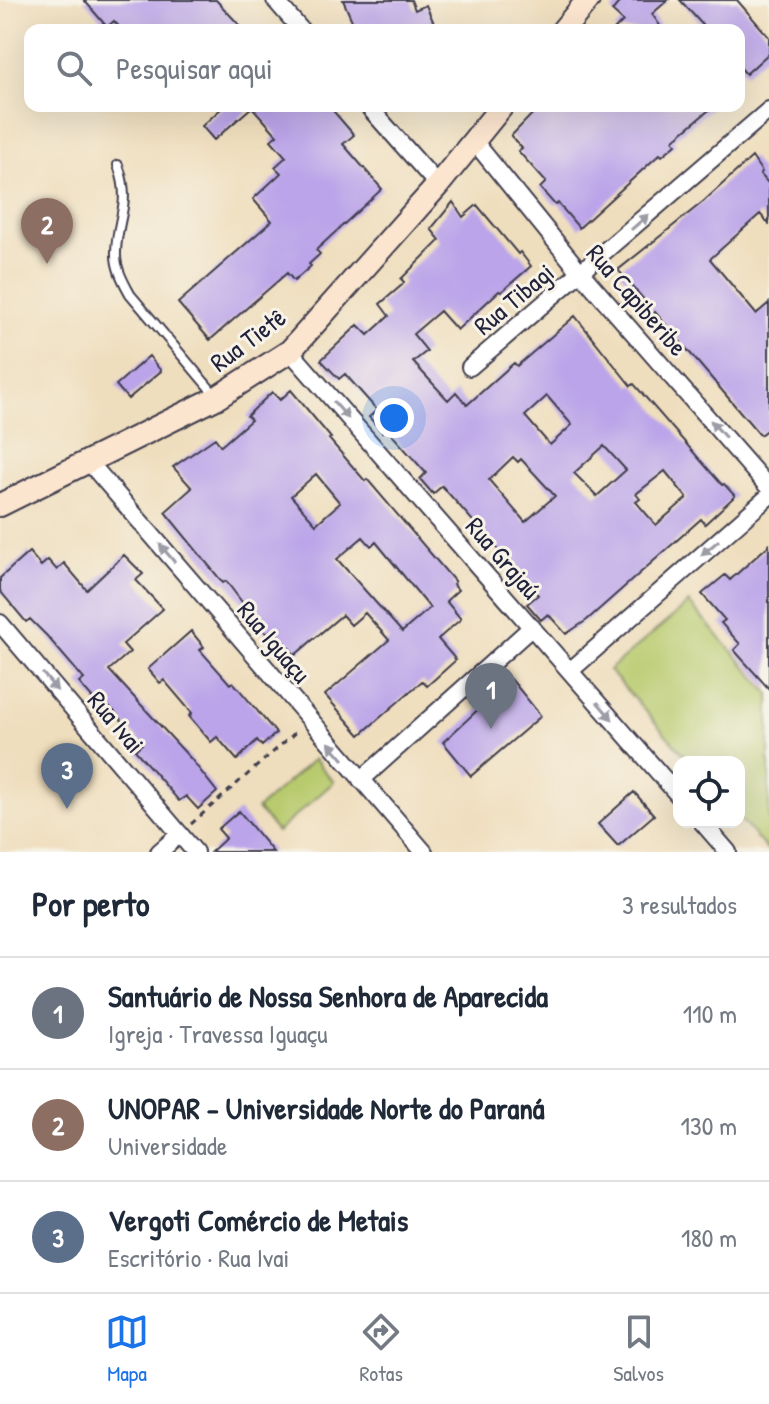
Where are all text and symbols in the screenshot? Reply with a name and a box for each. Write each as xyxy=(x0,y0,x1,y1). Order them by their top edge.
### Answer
search box xyxy=(24,24,745,112)
icon: search xyxy=(52,46,96,90)
text: Pesquisar aqui xyxy=(116,48,273,88)
pin: 2 xyxy=(21,198,73,264)
one-way arrow xyxy=(629,214,649,231)
street label: Rua Capiberibe xyxy=(579,236,696,363)
street label: Rua Tibagi xyxy=(466,255,561,342)
street label: Rua Tietê xyxy=(203,300,293,379)
your location xyxy=(374,398,414,438)
one-way arrow xyxy=(332,400,350,419)
one-way arrow xyxy=(709,420,727,439)
street label: Rua Grajaú xyxy=(458,509,549,606)
one-way arrow xyxy=(701,538,720,556)
one-way arrow xyxy=(159,544,176,564)
street label: Rua Iguaçu xyxy=(230,593,319,690)
pin: 1 xyxy=(465,663,517,729)
one-way arrow xyxy=(41,673,59,692)
street label: Rua Ivai xyxy=(80,683,153,760)
one-way arrow xyxy=(595,701,613,720)
one-way arrow xyxy=(328,741,345,761)
pin: 3 xyxy=(41,743,93,809)
map controls xyxy=(673,756,745,828)
button: locate xyxy=(673,756,745,828)
text: Por perto xyxy=(32,881,150,927)
text: 3 resultados xyxy=(622,887,737,922)
text: Santuário de Nossa Senhora de Aparecida xyxy=(108,976,548,1016)
text: 1 xyxy=(53,996,63,1031)
text: 110 m xyxy=(683,996,737,1031)
text: Igreja · Travessa Iguaçu xyxy=(108,1016,328,1051)
text: UNOPAR - Universidade Norte do Paraná xyxy=(108,1088,545,1128)
text: 2 xyxy=(52,1108,64,1143)
text: 130 m xyxy=(681,1108,737,1143)
text: Universidade xyxy=(108,1128,227,1163)
text: Vergoti Comércio de Metais xyxy=(108,1200,408,1240)
text: 3 xyxy=(52,1220,64,1255)
text: 180 m xyxy=(681,1220,737,1255)
text: Escritório · Rua Ivai xyxy=(108,1240,289,1275)
tab: Mapa xyxy=(105,1310,149,1388)
tab: Rotas xyxy=(359,1310,403,1388)
tab: Salvos xyxy=(613,1310,664,1388)

